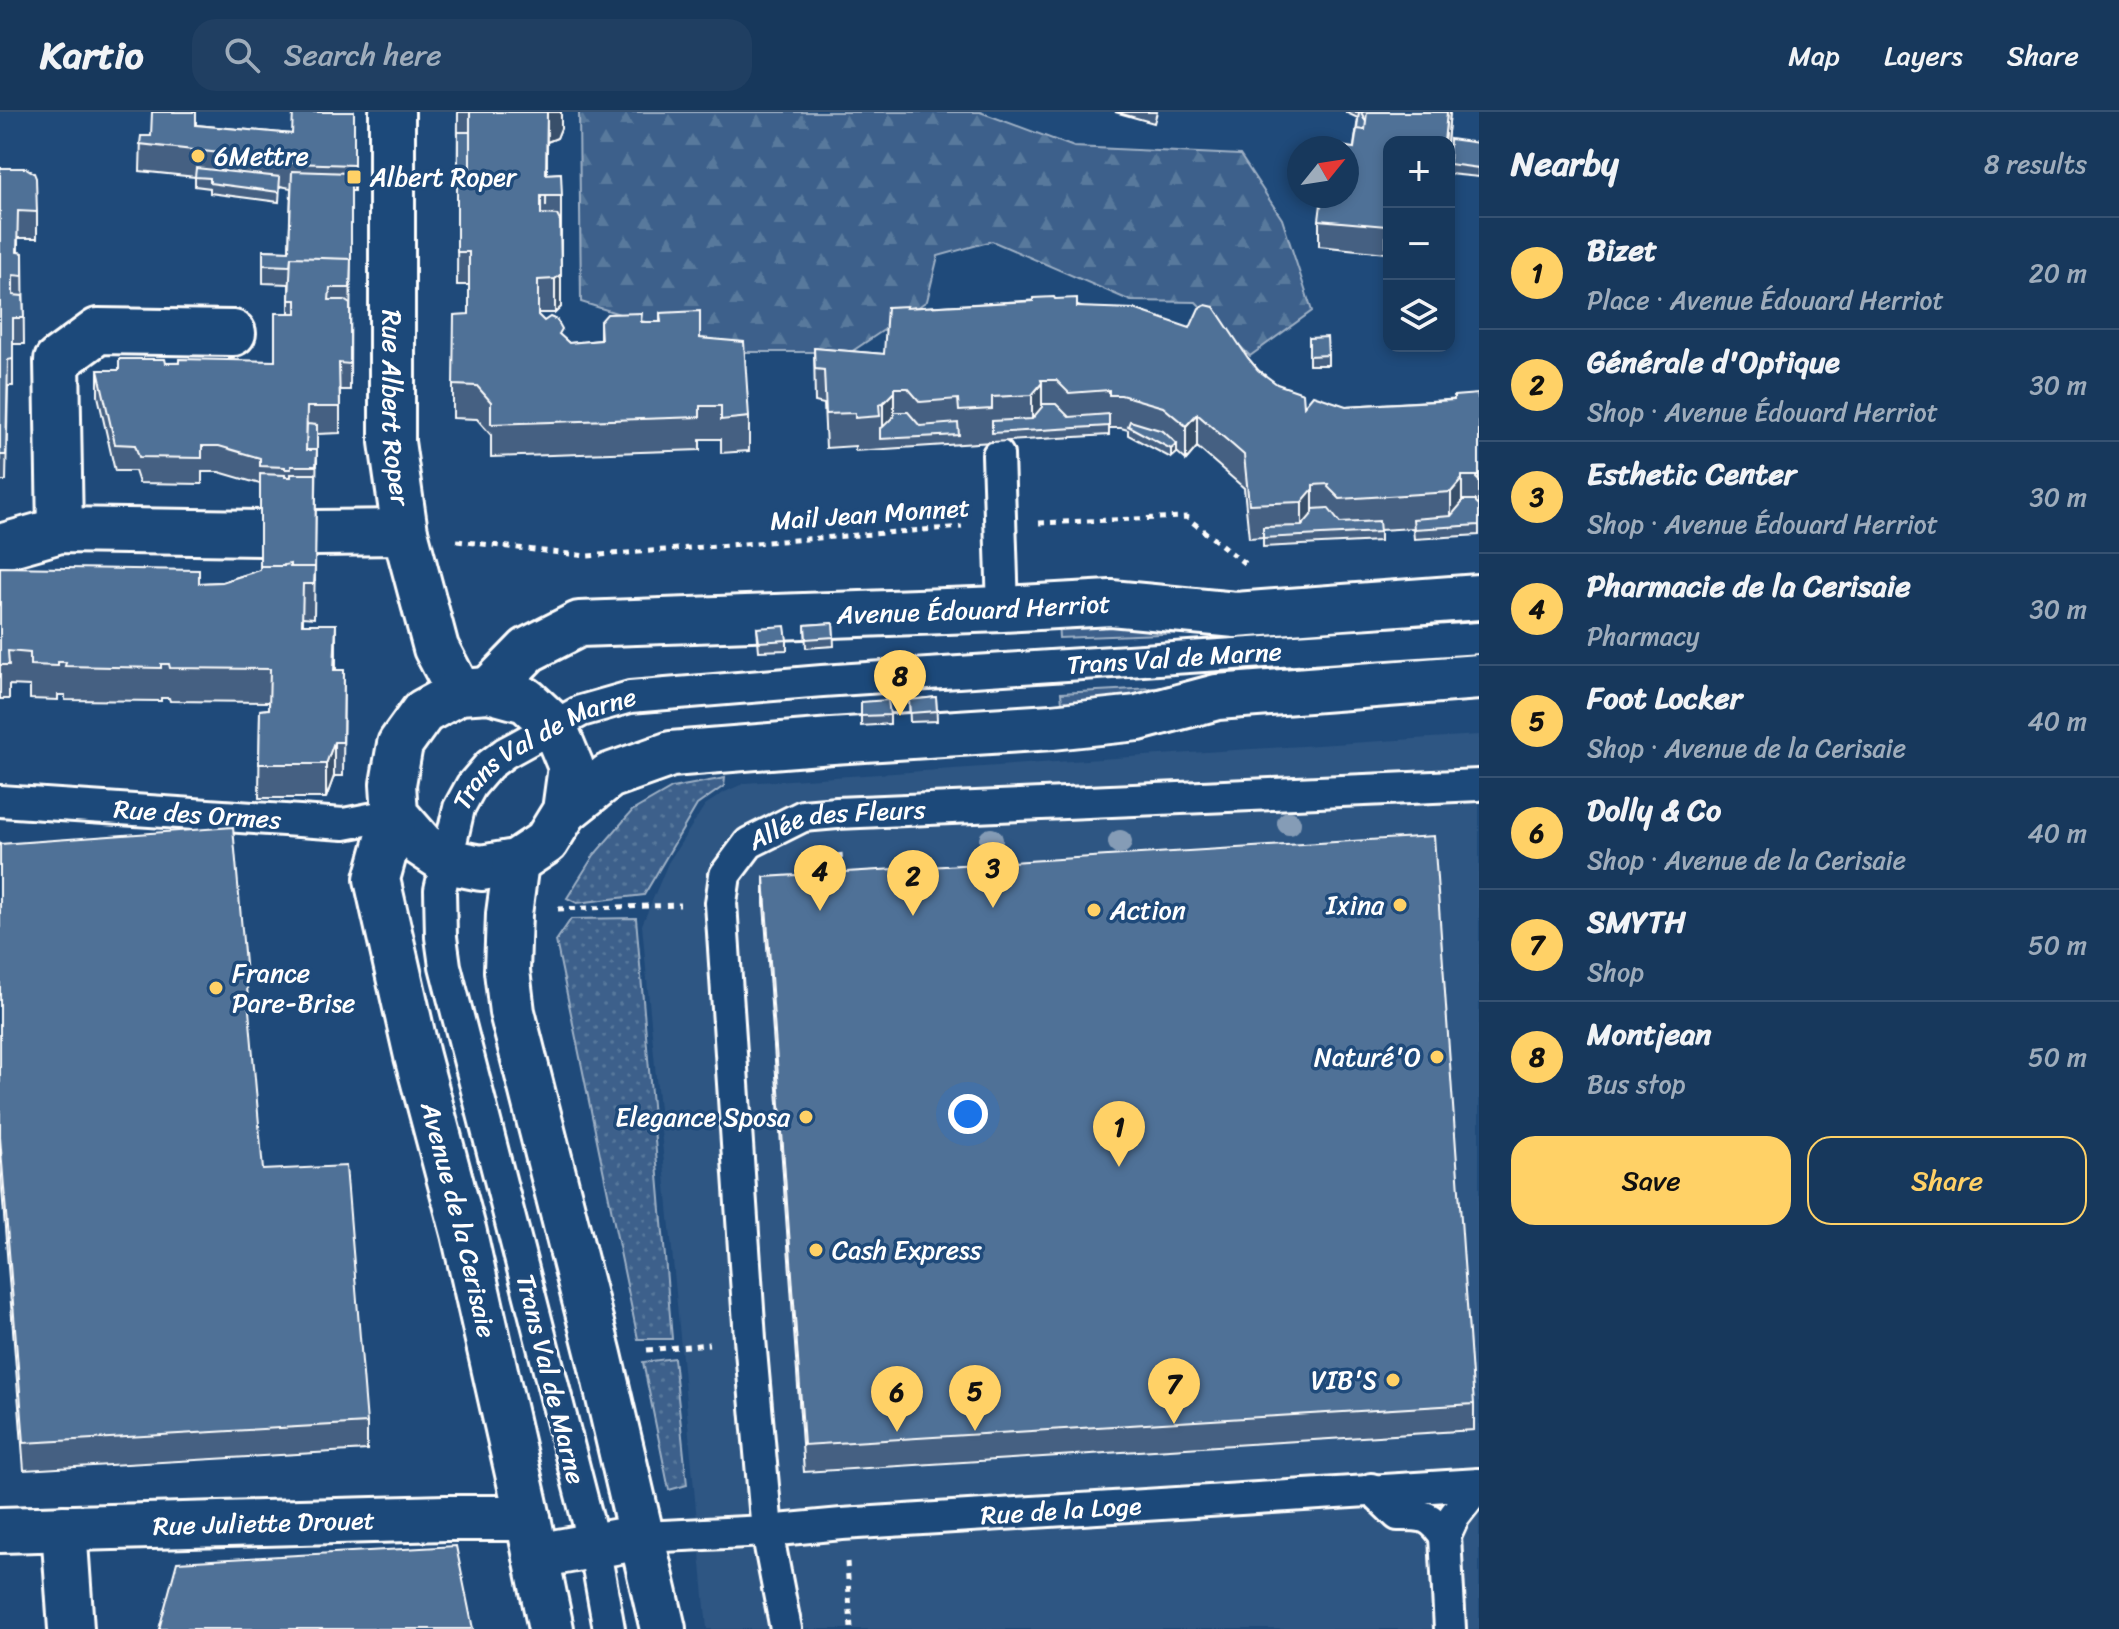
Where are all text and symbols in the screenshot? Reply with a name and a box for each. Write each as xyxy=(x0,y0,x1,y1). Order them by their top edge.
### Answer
search box xyxy=(192,19,752,91)
text: Kartio xyxy=(40,22,144,89)
text: Search here xyxy=(284,28,442,82)
text: Map xyxy=(1788,31,1840,80)
text: Layers xyxy=(1884,31,1963,80)
text: Share xyxy=(2007,31,2079,80)
icon: search xyxy=(220,33,264,77)
place label: 6Mettre xyxy=(214,133,309,179)
text: Nearby xyxy=(1511,134,1619,194)
north arrow xyxy=(1287,136,1359,208)
map controls xyxy=(1383,136,1455,352)
button: + xyxy=(1383,136,1455,208)
text: 8 results xyxy=(1984,141,2087,187)
marker: 6Mettre xyxy=(189,147,207,165)
place label: Albert Roper xyxy=(369,154,518,200)
marker: Albert Roper xyxy=(345,168,363,186)
button: − xyxy=(1383,208,1455,280)
text: Bizet xyxy=(1587,223,1657,277)
text: 1 xyxy=(1531,250,1543,296)
text: 20 m xyxy=(2029,250,2087,296)
text: Place · Avenue Édouard Herriot xyxy=(1587,277,1944,323)
button: layers xyxy=(1383,280,1455,352)
street label: Rue Albert Roper xyxy=(369,310,424,510)
text: Générale d'Optique xyxy=(1587,335,1840,389)
text: 2 xyxy=(1529,362,1545,408)
text: 30 m xyxy=(2030,362,2087,408)
text: Shop · Avenue Édouard Herriot xyxy=(1587,389,1938,435)
text: Esthetic Center xyxy=(1587,447,1796,501)
text: 3 xyxy=(1530,474,1544,520)
text: 30 m xyxy=(2030,474,2087,520)
street label: Mail Jean Monnet xyxy=(768,484,972,544)
text: Shop · Avenue Édouard Herriot xyxy=(1587,501,1938,547)
text: Pharmacie de la Cerisaie xyxy=(1587,559,1911,613)
street label: Avenue Édouard Herriot xyxy=(835,580,1112,638)
text: 4 xyxy=(1529,586,1545,632)
text: 30 m xyxy=(2030,586,2087,632)
text: Pharmacy xyxy=(1587,613,1700,659)
street label: Trans Val de Marne xyxy=(1065,628,1283,688)
pin: 8 xyxy=(874,650,926,716)
text: Foot Locker xyxy=(1587,671,1742,725)
street label: Trans Val de Marne xyxy=(439,673,642,818)
text: 5 xyxy=(1529,698,1545,744)
text: 40 m xyxy=(2028,698,2087,744)
text: Shop · Avenue de la Cerisaie xyxy=(1587,725,1906,771)
text: Dolly & Co xyxy=(1587,783,1721,837)
street label: Rue des Ormes xyxy=(112,786,283,843)
street label: Allée des Fleurs xyxy=(739,786,928,863)
text: 6 xyxy=(1530,810,1544,856)
text: 40 m xyxy=(2028,810,2087,856)
text: Shop · Avenue de la Cerisaie xyxy=(1587,837,1906,883)
pin: 3 xyxy=(967,842,1019,908)
pin: 4 xyxy=(794,845,846,911)
pin: 2 xyxy=(887,850,939,916)
place label: Ixina xyxy=(1325,882,1385,928)
place label: Action xyxy=(1109,887,1186,933)
text: SMYTH xyxy=(1587,895,1686,949)
marker: Ixina xyxy=(1391,896,1409,914)
marker: Action xyxy=(1085,901,1103,919)
text: 7 xyxy=(1530,922,1544,968)
text: 50 m xyxy=(2028,922,2087,968)
text: Shop xyxy=(1587,949,1644,995)
place label: France Pare-Brise xyxy=(232,950,355,1026)
marker: France Pare-Brise xyxy=(207,979,225,997)
text: Montjean xyxy=(1587,1007,1711,1061)
place label: Naturé'O xyxy=(1314,1034,1421,1080)
text: 8 xyxy=(1529,1034,1545,1080)
text: 50 m xyxy=(2028,1034,2087,1080)
marker: Naturé'O xyxy=(1428,1048,1446,1066)
text: Bus stop xyxy=(1587,1061,1685,1107)
place label: Elegance Sposa xyxy=(615,1094,791,1140)
your location xyxy=(948,1094,988,1134)
street label: Avenue de la Cerisaie xyxy=(407,1096,510,1342)
pin: 1 xyxy=(1093,1101,1145,1167)
marker: Elegance Sposa xyxy=(797,1108,815,1126)
button: Save xyxy=(1511,1136,1791,1225)
button: Share xyxy=(1807,1136,2087,1225)
place label: Cash Express xyxy=(832,1227,983,1273)
marker: Cash Express xyxy=(807,1241,825,1259)
street label: Trans Val de Marne xyxy=(503,1269,599,1489)
place label: VIB'S xyxy=(1311,1357,1377,1403)
pin: 7 xyxy=(1148,1358,1200,1424)
pin: 5 xyxy=(949,1365,1001,1431)
pin: 6 xyxy=(871,1366,923,1432)
marker: VIB'S xyxy=(1384,1371,1402,1389)
street label: Rue de la Loge xyxy=(979,1482,1143,1538)
street label: Rue Juliette Drouet xyxy=(152,1497,376,1549)

